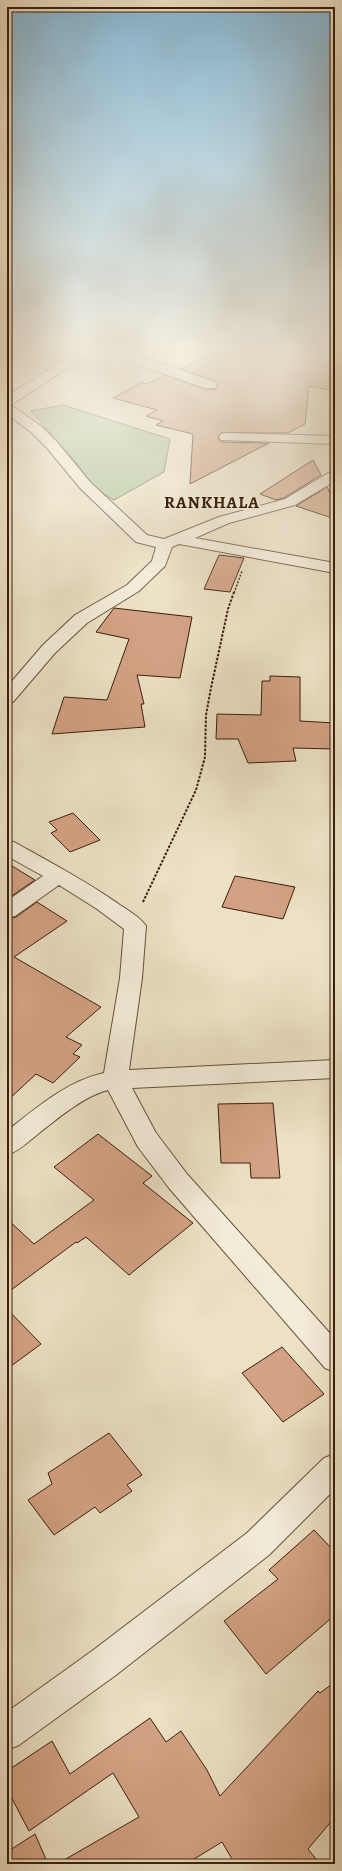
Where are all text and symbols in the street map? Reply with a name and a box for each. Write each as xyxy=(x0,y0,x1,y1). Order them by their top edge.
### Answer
district label: RANKHALA xyxy=(164,491,260,514)

